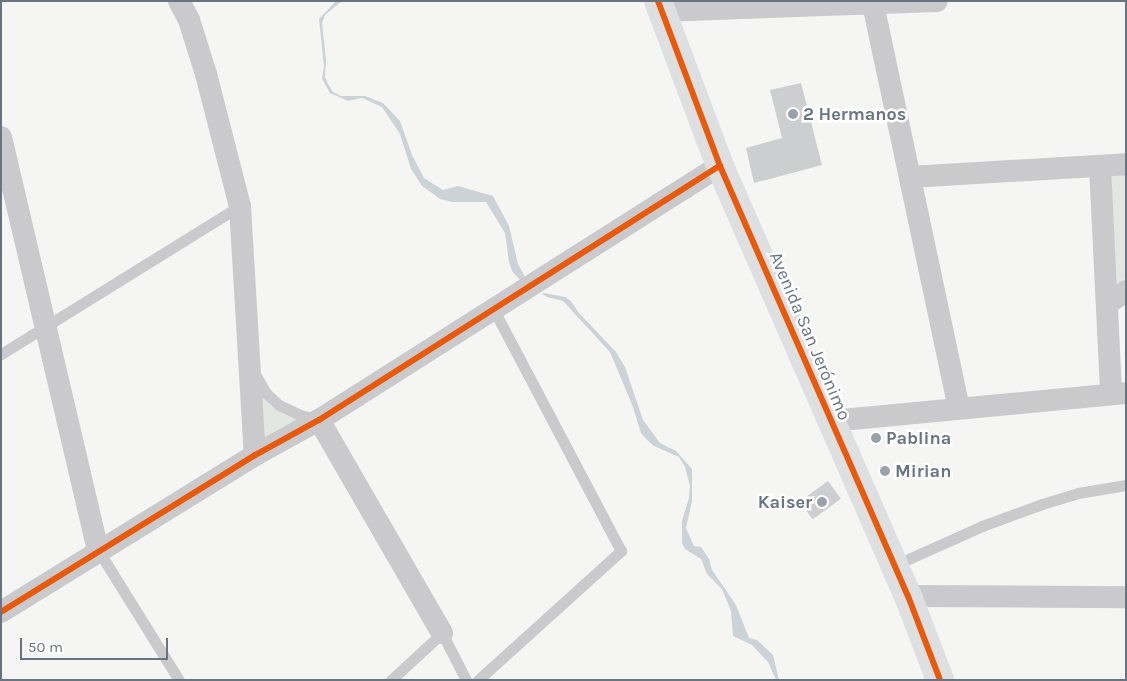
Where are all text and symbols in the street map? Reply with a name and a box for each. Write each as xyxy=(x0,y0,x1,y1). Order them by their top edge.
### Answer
place label: 2 Hermanos xyxy=(803,103,906,125)
marker: 2 Hermanos xyxy=(787,108,799,120)
street label: Avenida San Jerónimo xyxy=(765,248,855,424)
place label: Pablina xyxy=(886,427,951,449)
marker: Pablina xyxy=(870,432,882,444)
place label: Mirian xyxy=(895,460,951,482)
marker: Mirian xyxy=(879,465,891,477)
place label: Kaiser xyxy=(758,491,812,513)
marker: Kaiser xyxy=(816,496,828,508)
scale bar xyxy=(22,628,170,660)
text: 50 m xyxy=(28,638,63,656)

